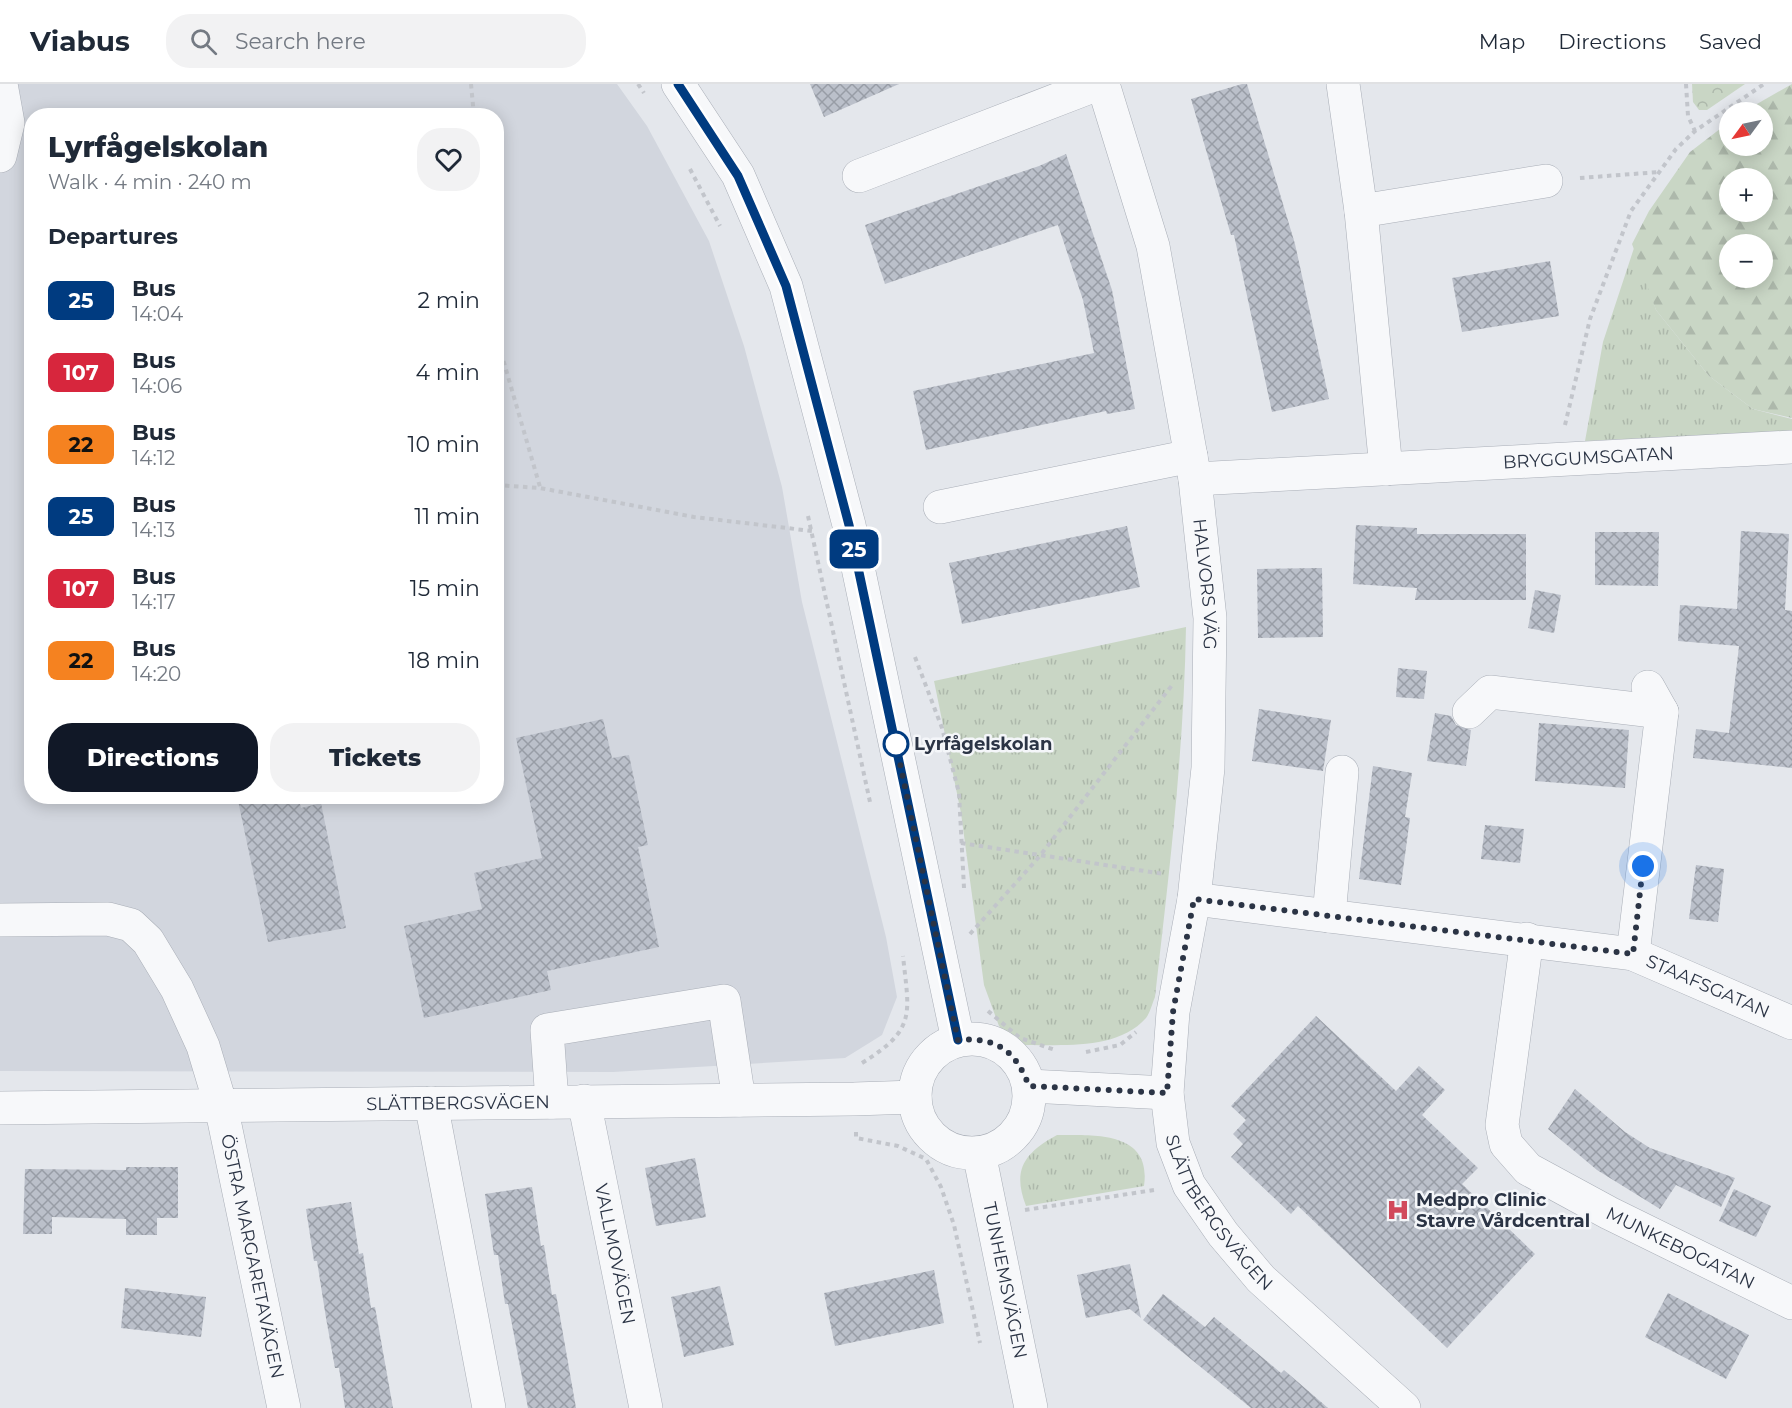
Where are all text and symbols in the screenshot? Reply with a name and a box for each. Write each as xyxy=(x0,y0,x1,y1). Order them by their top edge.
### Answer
search box xyxy=(166,14,586,68)
text: Viabus xyxy=(30,24,130,58)
icon: search xyxy=(187,25,220,58)
text: Search here xyxy=(235,28,366,55)
text: Map xyxy=(1479,29,1525,54)
text: Directions xyxy=(1558,29,1666,54)
text: Saved xyxy=(1699,29,1762,54)
north arrow xyxy=(1719,102,1773,156)
map controls xyxy=(1719,102,1773,288)
button: heart xyxy=(417,128,480,191)
text: Lyrfågelskolan xyxy=(48,130,268,164)
button: + xyxy=(1719,168,1773,222)
text: Walk · 4 min · 240 m xyxy=(48,170,252,194)
text: Departures xyxy=(48,223,178,250)
button: − xyxy=(1719,234,1773,288)
text: Bus xyxy=(132,275,176,302)
text: 2 min xyxy=(418,287,480,314)
text: 25 xyxy=(69,288,93,313)
text: 14:04 xyxy=(132,302,183,326)
text: Bus xyxy=(132,347,176,374)
text: 4 min xyxy=(416,359,480,386)
text: 107 xyxy=(63,360,99,385)
text: 14:06 xyxy=(132,374,182,398)
text: Bus xyxy=(132,419,176,446)
text: 10 min xyxy=(408,431,480,458)
text: 22 xyxy=(69,432,93,457)
street label: BRYGGUMSGATAN xyxy=(1502,442,1674,473)
text: 14:12 xyxy=(132,446,175,470)
text: Bus xyxy=(132,491,176,518)
text: 11 min xyxy=(414,503,480,530)
text: 25 xyxy=(69,504,93,529)
street label: HALVORS VÄG xyxy=(1188,517,1222,650)
text: 14:13 xyxy=(132,518,175,542)
line badge: 25 xyxy=(827,530,881,568)
text: 25 xyxy=(842,537,866,562)
text: Bus xyxy=(132,563,176,590)
text: 15 min xyxy=(410,575,480,602)
text: 107 xyxy=(63,576,99,601)
text: 14:17 xyxy=(132,590,176,614)
text: Bus xyxy=(132,635,176,662)
text: 18 min xyxy=(408,647,480,674)
text: 22 xyxy=(69,648,93,673)
text: 14:20 xyxy=(132,662,181,686)
button: Directions xyxy=(48,723,258,792)
button: Tickets xyxy=(270,723,480,792)
marker: Lyrfågelskolan xyxy=(883,731,909,757)
place label: Lyrfågelskolan xyxy=(914,733,1052,755)
your location xyxy=(1628,851,1658,881)
street label: STAAFSGATAN xyxy=(1643,950,1773,1023)
street label: SLÄTTBERGSVÄGEN xyxy=(366,1091,550,1115)
street label: ÖSTRA MARGARETAVÄGEN xyxy=(216,1132,289,1381)
street label: SLÄTTBERGSVÄGEN xyxy=(1161,1134,1277,1295)
street label: VALLMOVÄGEN xyxy=(590,1182,640,1326)
place label: Medpro Clinic Stavre Vårdcentral xyxy=(1416,1189,1590,1232)
hospital icon: Medpro Clinic Stavre Vårdcentral xyxy=(1385,1197,1411,1223)
street label: TUNHEMSVÄGEN xyxy=(978,1200,1032,1361)
street label: MUNKEBOGATAN xyxy=(1602,1202,1758,1294)

